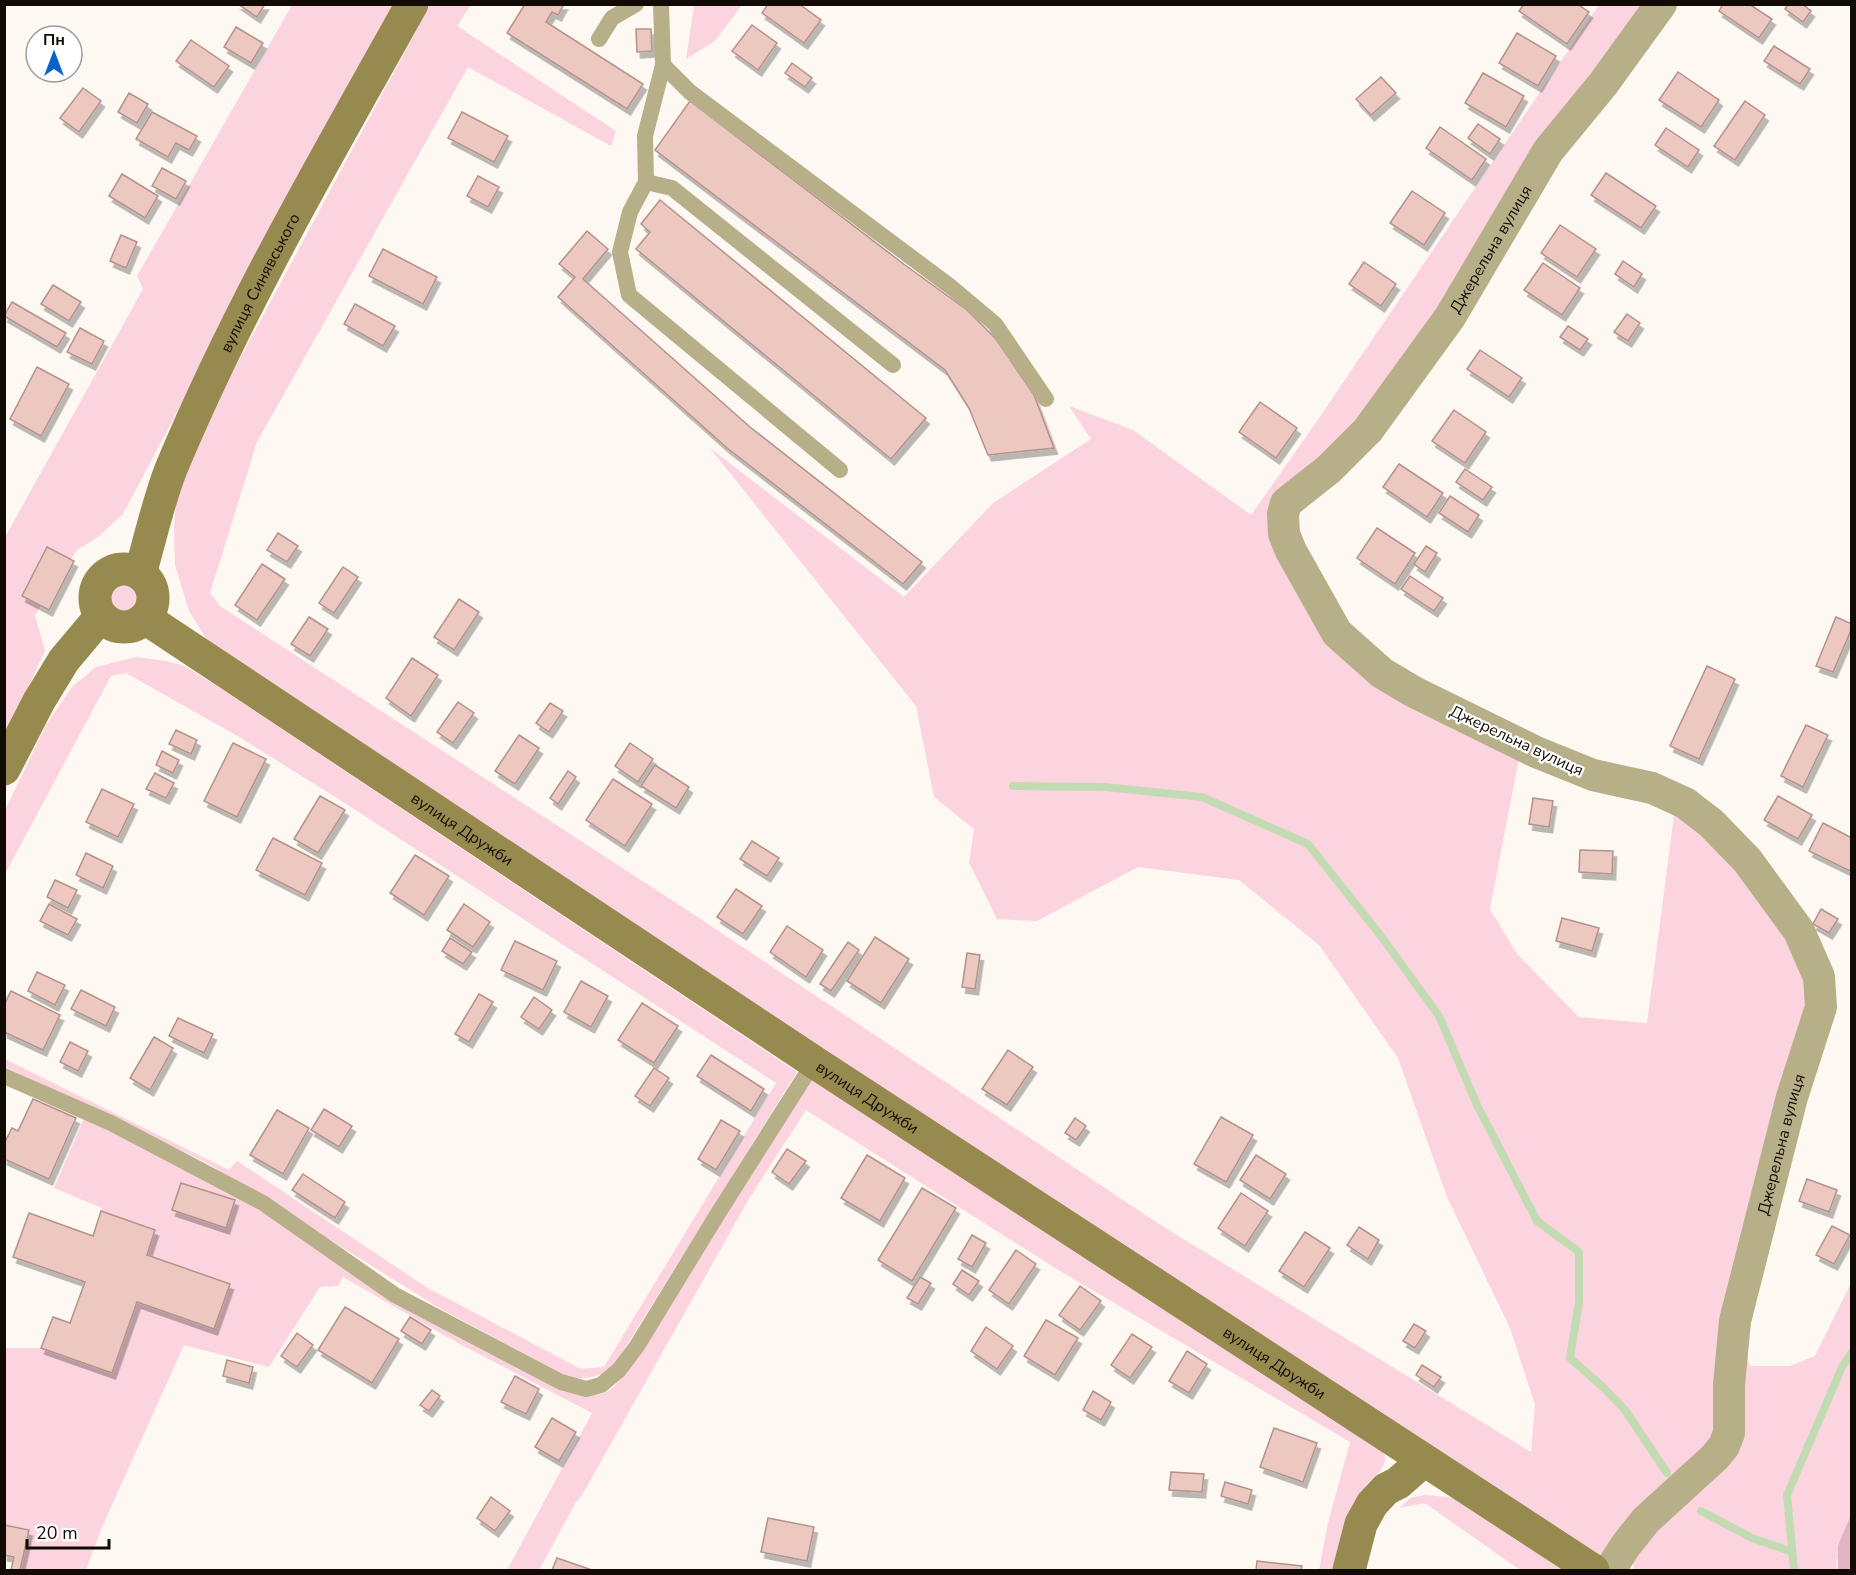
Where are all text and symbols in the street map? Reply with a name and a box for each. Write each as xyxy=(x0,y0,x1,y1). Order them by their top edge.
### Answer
north arrow xyxy=(24,24,84,84)
text: Пн xyxy=(43,29,65,51)
street label: Джерельна вулиця xyxy=(1445,181,1537,317)
street label: вулиця Синявського xyxy=(215,209,306,356)
street label: Джерельна вулиця xyxy=(1446,700,1587,782)
street label: вулиця Дружби xyxy=(406,788,517,872)
street label: вулиця Дружби xyxy=(811,1056,923,1139)
street label: Джерельна вулиця xyxy=(1752,1071,1811,1218)
street label: вулиця Дружби xyxy=(1218,1322,1330,1405)
scale bar xyxy=(27,1512,110,1550)
text: 20 m xyxy=(36,1521,78,1545)

